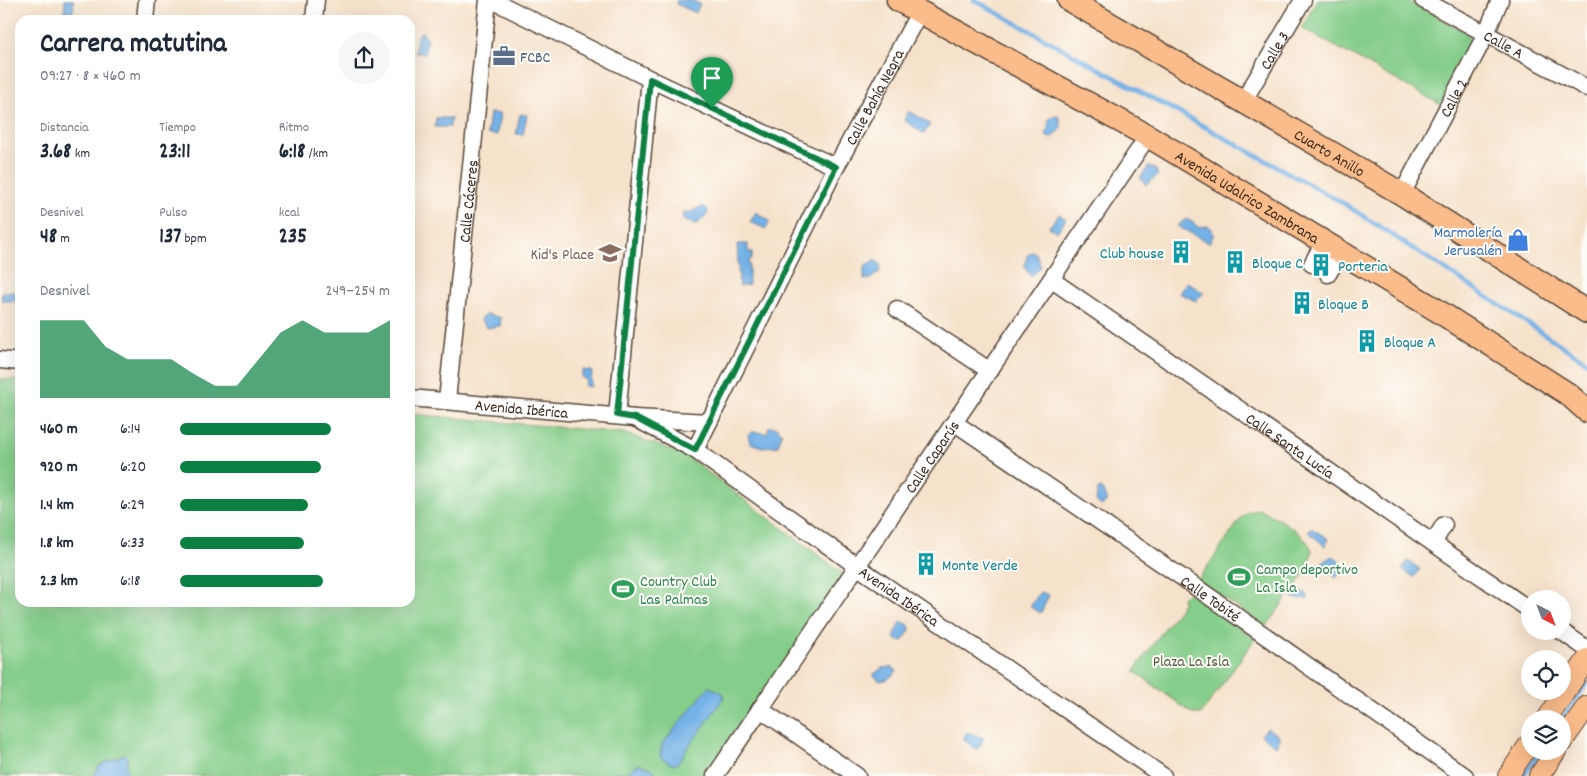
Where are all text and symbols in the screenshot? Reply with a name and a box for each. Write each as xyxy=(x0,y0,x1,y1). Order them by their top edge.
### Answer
text: Carrera matutina xyxy=(40,26,226,66)
street label: Calle A xyxy=(1479,26,1527,66)
street label: Calle 3 xyxy=(1255,28,1296,75)
button: share xyxy=(338,32,390,84)
office icon: FCBC xyxy=(491,43,517,69)
street label: Calle Bahía Negra xyxy=(841,45,911,150)
place label: FCBC xyxy=(520,47,551,70)
pin xyxy=(691,57,733,108)
icon: arrive xyxy=(698,64,726,92)
text: 09:27 · 8 × 460 m xyxy=(40,65,141,88)
street label: Calle 2 xyxy=(1435,75,1475,122)
text: Distancia xyxy=(40,118,89,138)
text: Tiempo xyxy=(159,118,196,138)
text: Ritmo xyxy=(279,118,309,138)
street label: Cuarto Anillo xyxy=(1289,124,1369,184)
text: 3.68 xyxy=(40,138,72,168)
text: 23:11 xyxy=(159,138,191,168)
text: 6:18 xyxy=(279,138,305,168)
text: km xyxy=(72,144,90,164)
text: /km xyxy=(305,144,328,164)
street label: Avenida Udalrico Zambrana xyxy=(1170,146,1323,251)
street label: Calle Cáceres xyxy=(454,159,486,244)
text: Desnivel xyxy=(40,203,84,223)
text: Pulso xyxy=(159,203,187,223)
text: kcal xyxy=(279,203,300,223)
place label: Marmolería Jerusalén xyxy=(1434,222,1502,263)
text: 48 xyxy=(40,223,57,253)
text: 137 xyxy=(159,223,181,253)
text: 235 xyxy=(279,223,307,253)
shop icon: Marmolería Jerusalén xyxy=(1505,227,1531,253)
text: m xyxy=(57,229,70,249)
text: bpm xyxy=(181,229,207,249)
building icon: Club house xyxy=(1168,239,1194,265)
school or university icon: Kid's Place xyxy=(597,240,623,266)
place label: Club house xyxy=(1100,243,1164,266)
place label: Kid's Place xyxy=(531,244,594,267)
building icon: Bloque C xyxy=(1222,249,1248,275)
building icon: Porteria xyxy=(1308,252,1334,278)
place label: Bloque C xyxy=(1252,253,1303,276)
place label: Porteria xyxy=(1338,256,1388,279)
text: Desnivel xyxy=(40,280,90,303)
text: 249–254 m xyxy=(325,280,390,303)
building icon: Bloque B xyxy=(1289,290,1315,316)
place label: Bloque B xyxy=(1318,294,1369,317)
building icon: Bloque A xyxy=(1354,328,1380,354)
place label: Bloque A xyxy=(1384,332,1436,355)
street label: Avenida Ibérica xyxy=(474,395,569,426)
street label: Calle Santa Lucía xyxy=(1240,408,1339,486)
street label: Calle Caparús xyxy=(900,416,966,499)
text: 460 m xyxy=(40,418,78,441)
text: 6:14 xyxy=(120,418,141,441)
text: 920 m xyxy=(40,456,78,479)
text: 6:20 xyxy=(120,456,146,479)
text: 1.4 km xyxy=(40,494,74,517)
text: 6:29 xyxy=(120,494,145,517)
text: 1.8 km xyxy=(40,532,74,555)
text: 6:33 xyxy=(120,532,145,555)
building icon: Monte Verde xyxy=(913,551,939,577)
place label: Monte Verde xyxy=(942,555,1018,578)
place label: Campo deportivo La Isla xyxy=(1256,559,1358,600)
street label: Avenida Ibérica xyxy=(853,562,943,634)
sports icon: Campo deportivo La Isla xyxy=(1226,564,1252,590)
text: 2.3 km xyxy=(40,570,78,593)
text: 6:18 xyxy=(120,570,140,593)
place label: Country Club Las Palmas xyxy=(640,571,717,612)
street label: Calle Tobité xyxy=(1175,571,1244,629)
sports icon: Country Club Las Palmas xyxy=(610,576,636,602)
north arrow xyxy=(1521,590,1571,640)
map controls xyxy=(1521,590,1571,760)
button: locate xyxy=(1521,650,1571,700)
park label: Plaza La Isla xyxy=(1153,651,1230,674)
button: layers xyxy=(1521,710,1571,760)

